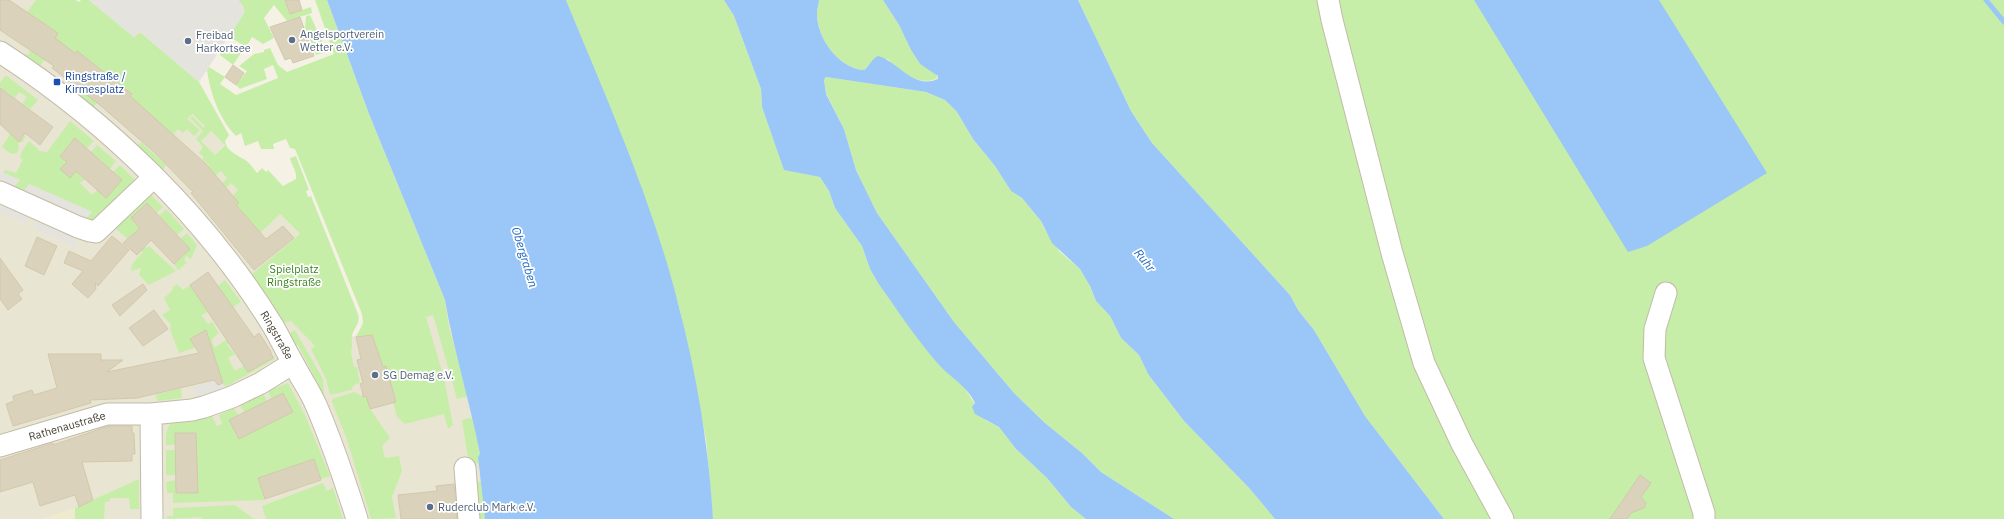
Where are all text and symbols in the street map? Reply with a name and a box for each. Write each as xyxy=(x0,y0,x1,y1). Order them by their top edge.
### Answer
place label: Angelsportverein Wetter e.V. xyxy=(300,27,384,54)
place label: Freibad Harkortsee xyxy=(196,28,251,55)
marker: Angelsportverein Wetter e.V. xyxy=(287,35,297,45)
marker: Freibad Harkortsee xyxy=(183,36,193,46)
place label: Ringstraße / Kirmesplatz xyxy=(65,69,126,96)
marker: Ringstraße / Kirmesplatz xyxy=(52,77,62,87)
water label: Obergraben xyxy=(509,225,541,289)
water label: Ruhr xyxy=(1131,246,1159,275)
park label: Spielplatz Ringstraße xyxy=(267,262,321,289)
street label: Ringstraße xyxy=(257,308,297,362)
place label: SG Demag e.V. xyxy=(383,368,454,382)
marker: SG Demag e.V. xyxy=(370,370,380,380)
street label: Rathenaustraße xyxy=(27,408,107,444)
place label: Ruderclub Mark e.V. xyxy=(438,500,536,514)
marker: Ruderclub Mark e.V. xyxy=(425,502,435,512)

